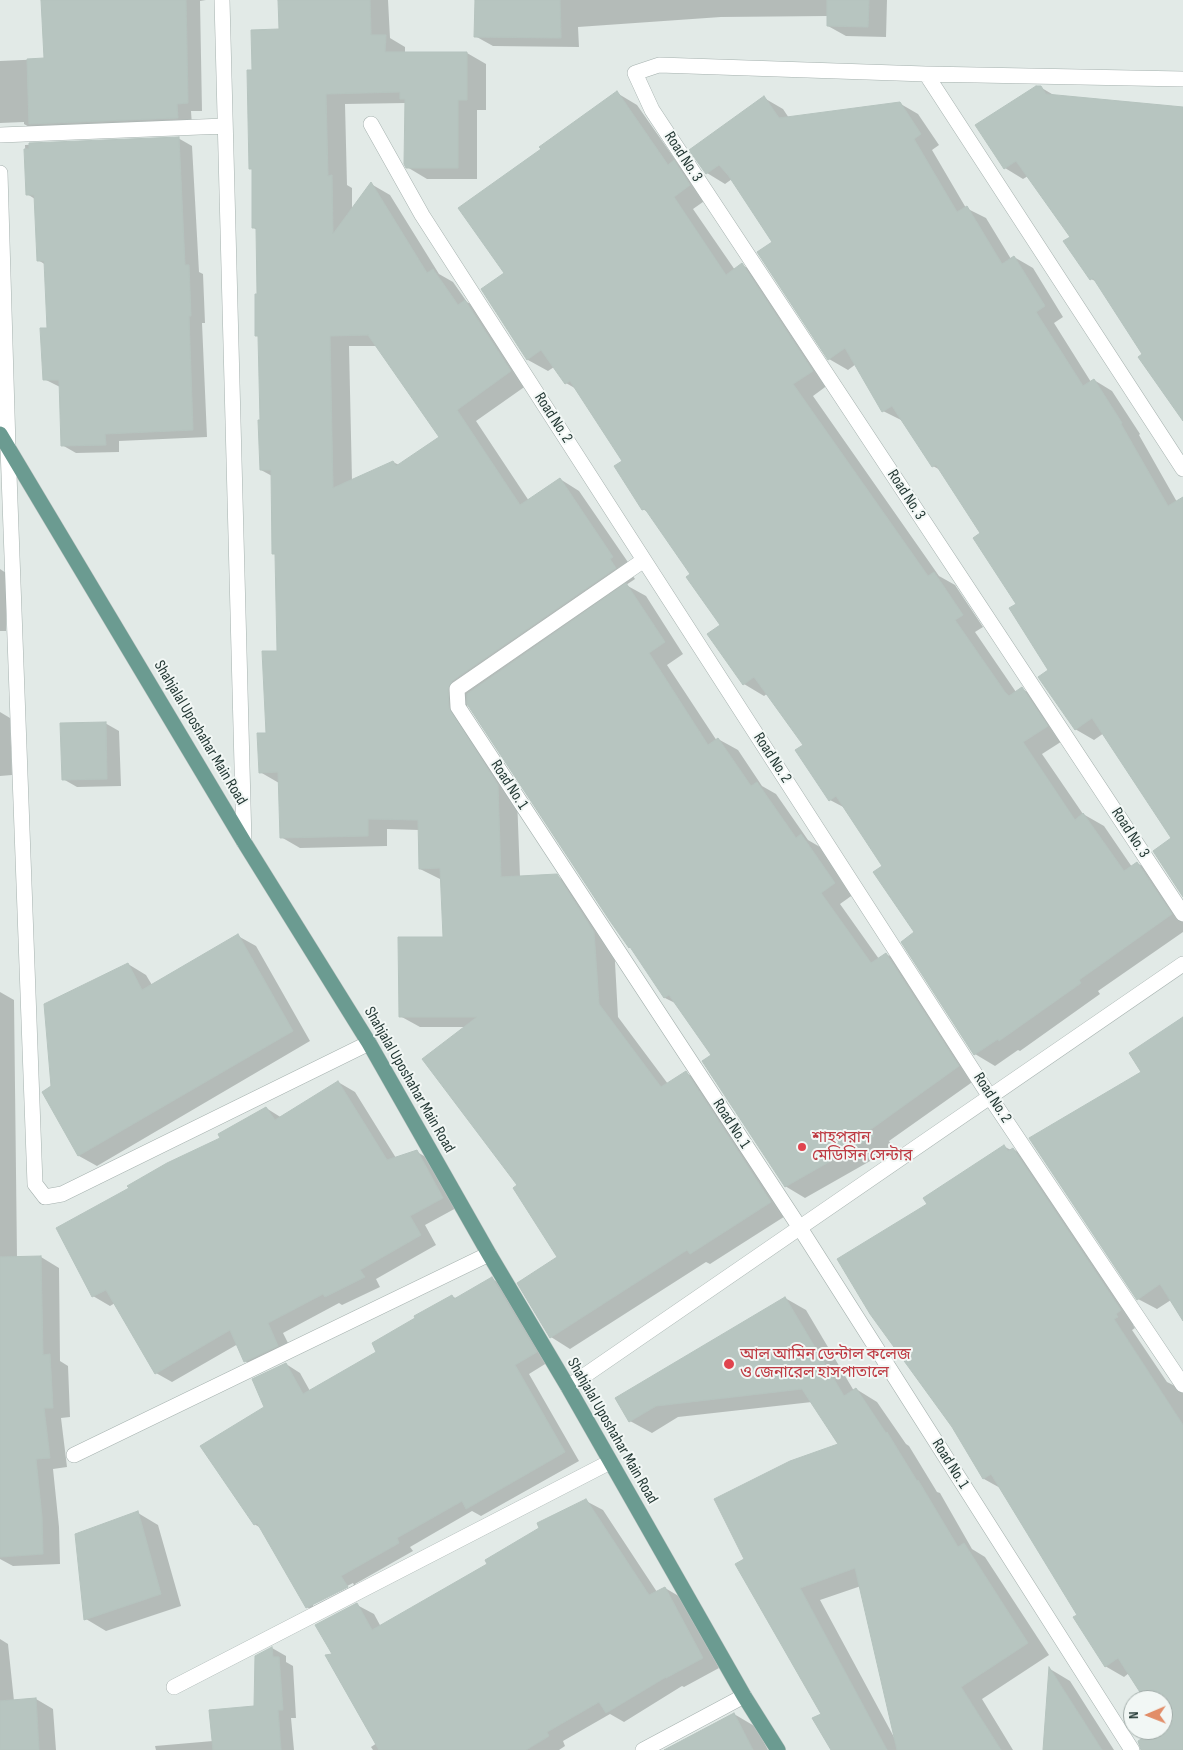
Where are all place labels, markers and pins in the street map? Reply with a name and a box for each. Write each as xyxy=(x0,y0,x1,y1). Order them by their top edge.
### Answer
place label: শাহপরান মেডিসিন সেন্টার xyxy=(812,1128,912,1166)
marker: শাহপরান মেডিসিন সেন্টার xyxy=(796,1141,808,1153)
place label: আল আমিন ডেন্টাল কলেজ ও জেনারেল হাসপাতালে xyxy=(740,1345,911,1383)
marker: আল আমিন ডেন্টাল কলেজ ও জেনারেল হাসপাতালে xyxy=(722,1357,736,1371)

